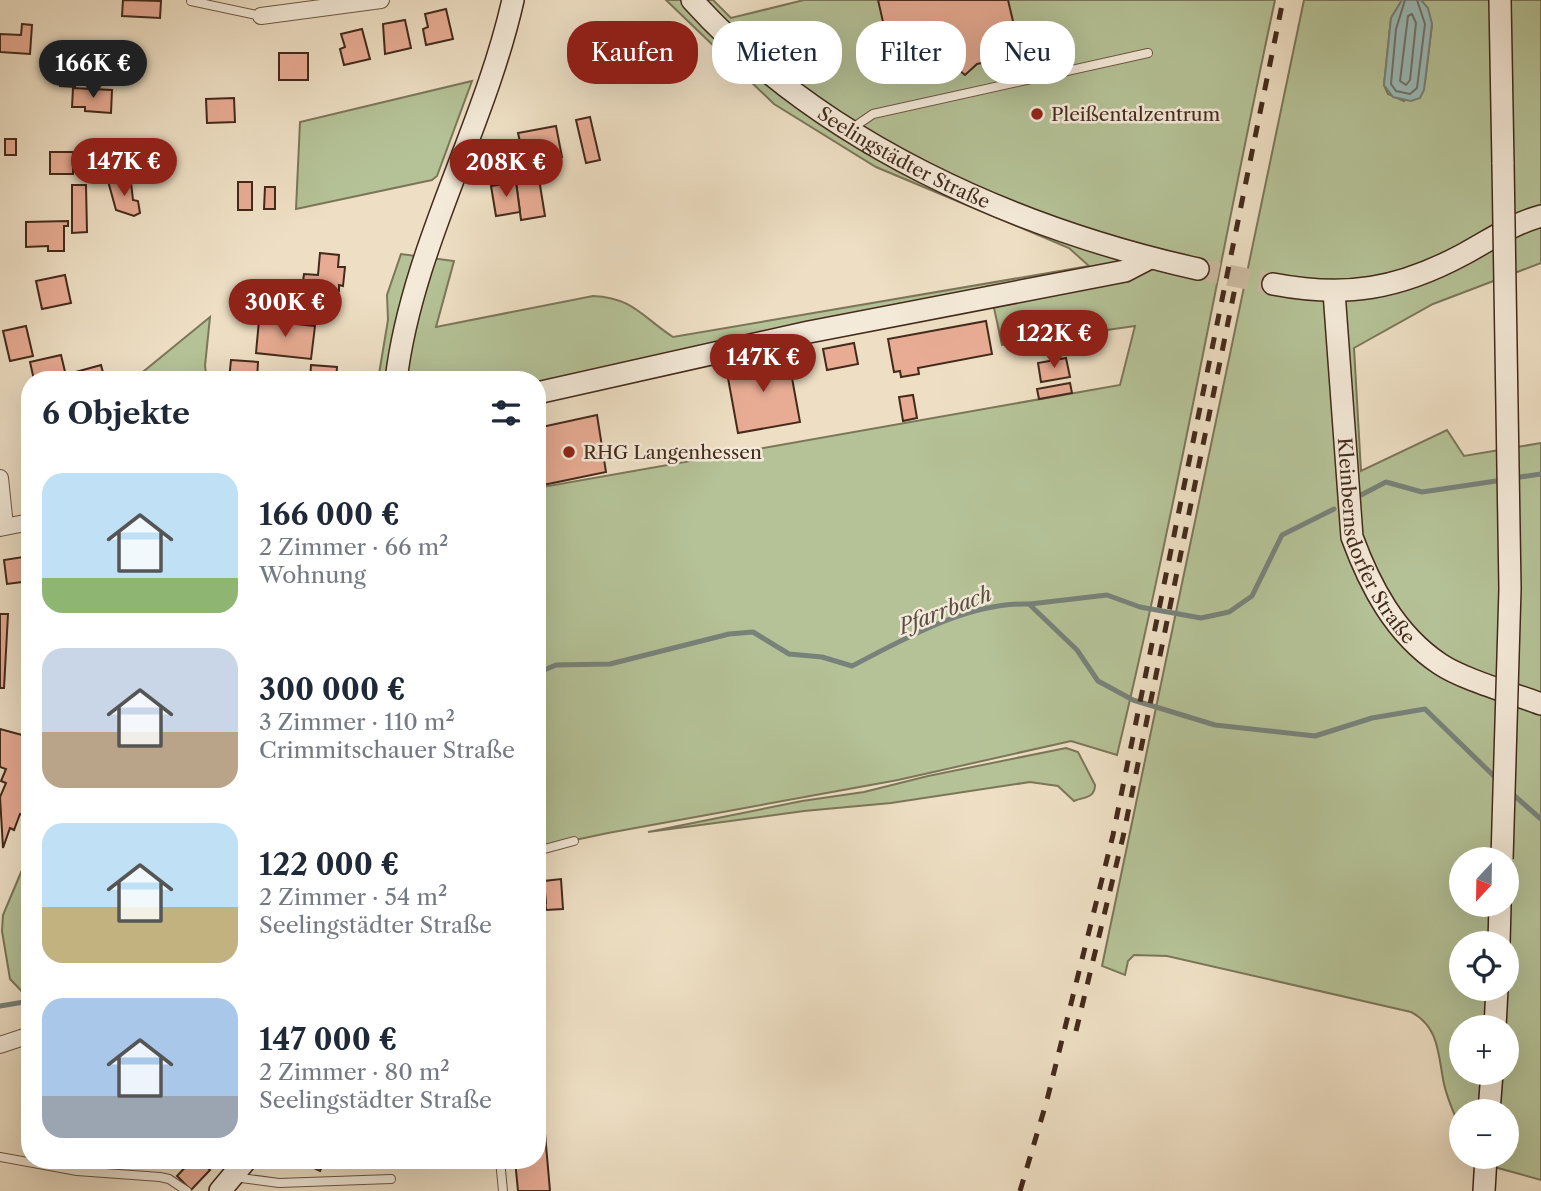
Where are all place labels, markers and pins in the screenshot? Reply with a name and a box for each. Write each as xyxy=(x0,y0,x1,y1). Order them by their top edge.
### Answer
pin: 166K € xyxy=(36,41,150,100)
place label: Pleißentalzentrum xyxy=(1051,103,1220,126)
marker: Pleißentalzentrum xyxy=(1029,106,1045,122)
pin: 147K € xyxy=(67,138,181,198)
pin: 208K € xyxy=(449,140,563,199)
pin: 300K € xyxy=(228,280,342,339)
pin: 122K € xyxy=(997,310,1111,370)
pin: 147K € xyxy=(706,334,820,394)
place label: RHG Langenhessen xyxy=(583,441,762,464)
marker: RHG Langenhessen xyxy=(561,444,577,460)

